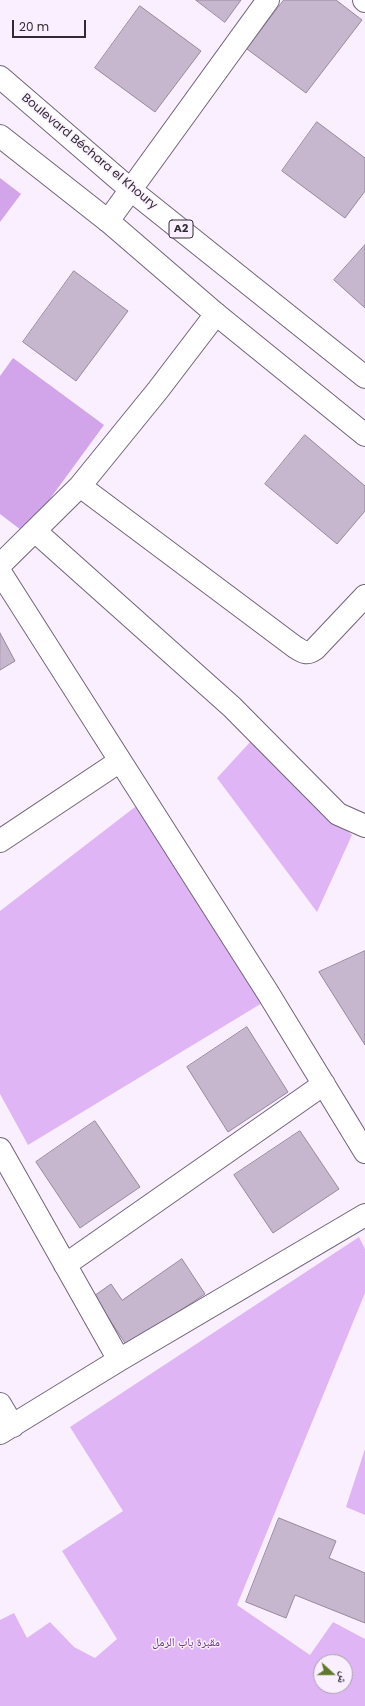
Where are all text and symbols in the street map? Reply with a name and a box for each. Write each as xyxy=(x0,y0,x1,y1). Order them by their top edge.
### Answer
scale bar xyxy=(14,12,88,38)
text: 20 m xyxy=(19,18,49,35)
street label: Boulevard Béchara el Khoury xyxy=(18,91,160,213)
road number: A2 xyxy=(169,220,193,238)
park label: مقبرة باب الرمل xyxy=(152,1636,220,1650)
north arrow xyxy=(313,1654,353,1694)
text: ش xyxy=(334,1670,353,1686)

